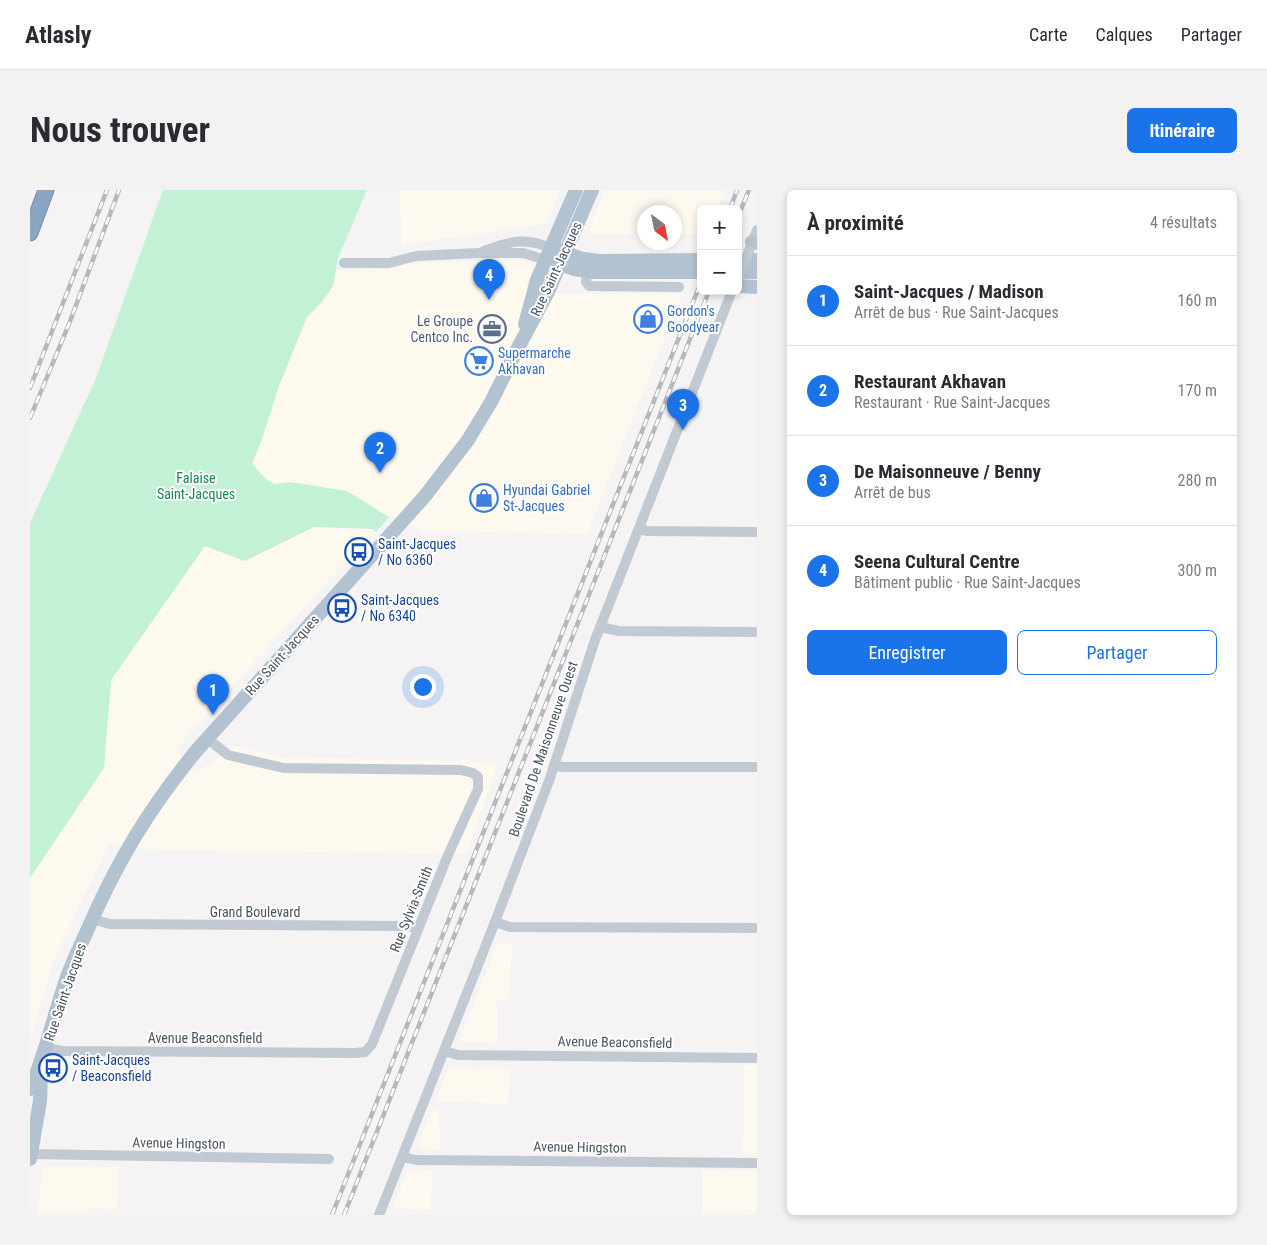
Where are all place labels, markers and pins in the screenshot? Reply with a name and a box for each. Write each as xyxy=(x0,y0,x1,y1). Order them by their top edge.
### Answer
pin: 4 xyxy=(473,259,505,300)
place label: Gordon's Goodyear xyxy=(667,303,720,335)
shop icon: Gordon's Goodyear xyxy=(633,304,663,334)
place label: Le Groupe Centco Inc. xyxy=(410,313,473,345)
office icon: Le Groupe Centco Inc. xyxy=(477,314,507,344)
place label: Supermarche Akhavan xyxy=(498,345,571,377)
supermarket icon: Supermarche Akhavan xyxy=(464,346,494,376)
pin: 3 xyxy=(667,389,699,430)
pin: 2 xyxy=(364,432,396,473)
place label: Hyundai Gabriel St-Jacques xyxy=(503,482,590,514)
shop icon: Hyundai Gabriel St-Jacques xyxy=(469,483,499,513)
place label: Saint-Jacques / No 6360 xyxy=(378,536,456,568)
bus stop icon: Saint-Jacques / No 6360 xyxy=(344,537,374,567)
place label: Saint-Jacques / No 6340 xyxy=(361,592,439,624)
bus stop icon: Saint-Jacques / No 6340 xyxy=(327,593,357,623)
pin: 1 xyxy=(197,674,229,715)
place label: Saint-Jacques / Beaconsfield xyxy=(72,1052,152,1084)
bus stop icon: Saint-Jacques / Beaconsfield xyxy=(38,1053,68,1083)

